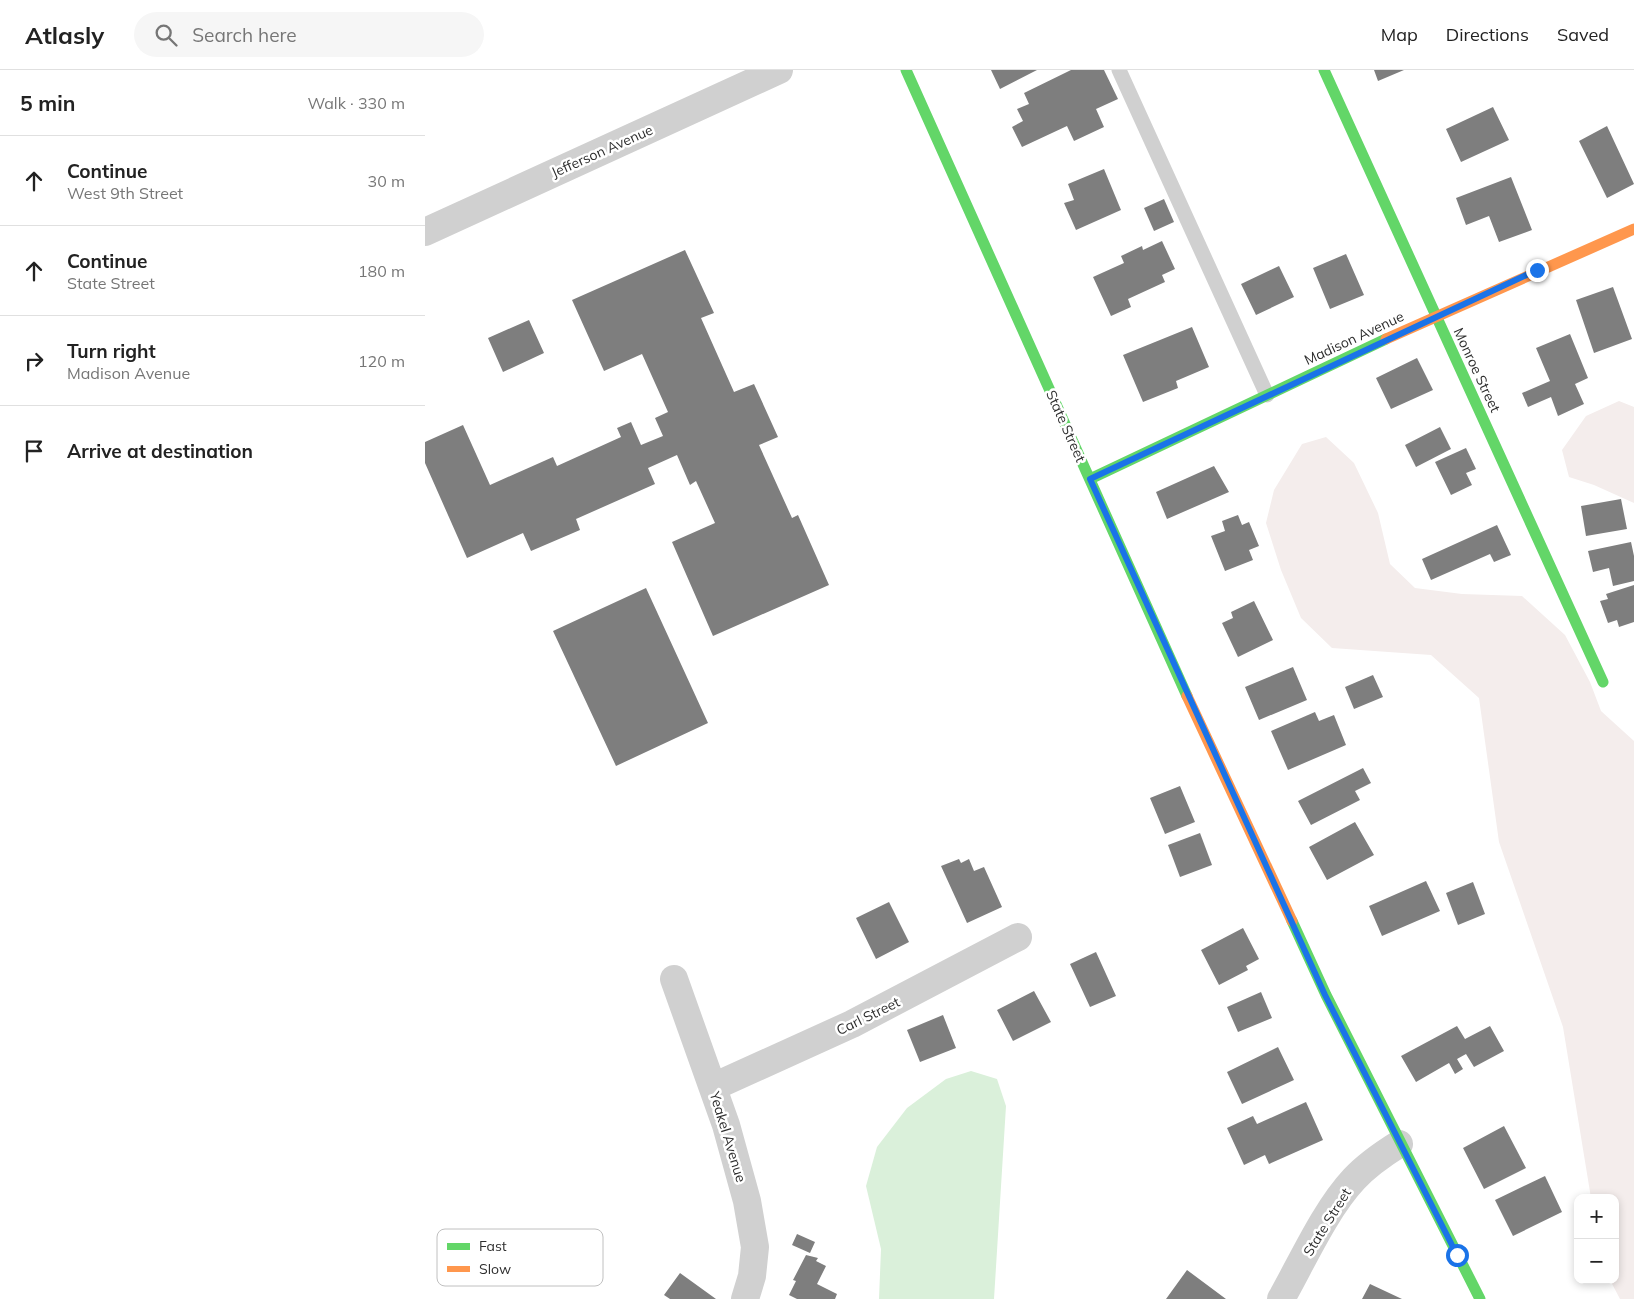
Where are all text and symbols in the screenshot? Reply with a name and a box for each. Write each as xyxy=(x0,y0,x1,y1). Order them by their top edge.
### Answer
search box xyxy=(134,12,484,57)
text: Atlasly xyxy=(25,20,104,50)
icon: search xyxy=(152,21,180,49)
text: Search here xyxy=(192,23,297,47)
text: Map xyxy=(1381,23,1418,46)
text: Directions xyxy=(1446,23,1529,46)
text: Saved xyxy=(1557,23,1609,46)
text: 5 min xyxy=(20,90,75,116)
text: Walk · 330 m xyxy=(307,93,405,113)
street label: Jefferson Avenue xyxy=(548,121,656,181)
text: Continue xyxy=(67,159,147,183)
icon: ahead xyxy=(20,167,48,195)
text: 30 m xyxy=(368,171,405,191)
text: West 9th Street xyxy=(67,183,183,203)
text: Continue xyxy=(67,249,147,273)
icon: ahead xyxy=(20,257,48,285)
route end xyxy=(1526,259,1549,282)
text: 180 m xyxy=(358,261,405,281)
text: State Street xyxy=(67,273,155,293)
street label: Madison Avenue xyxy=(1301,307,1407,369)
street label: Monroe Street xyxy=(1450,325,1504,415)
text: Turn right xyxy=(67,339,156,363)
icon: right xyxy=(20,347,48,375)
text: 120 m xyxy=(358,351,405,371)
text: Madison Avenue xyxy=(67,363,190,383)
street label: State Street xyxy=(1042,387,1090,465)
icon: arrive xyxy=(20,437,48,465)
text: Arrive at destination xyxy=(67,439,253,463)
street label: Carl Street xyxy=(833,993,903,1039)
street label: Yeakel Avenue xyxy=(705,1089,750,1184)
street label: State Street xyxy=(1299,1185,1355,1259)
map controls xyxy=(1574,1194,1619,1284)
button: + xyxy=(1574,1194,1619,1239)
legend xyxy=(437,1229,603,1286)
text: Fast xyxy=(479,1237,507,1255)
button: − xyxy=(1574,1239,1619,1284)
route start xyxy=(1446,1244,1469,1267)
text: Slow xyxy=(479,1260,511,1278)

